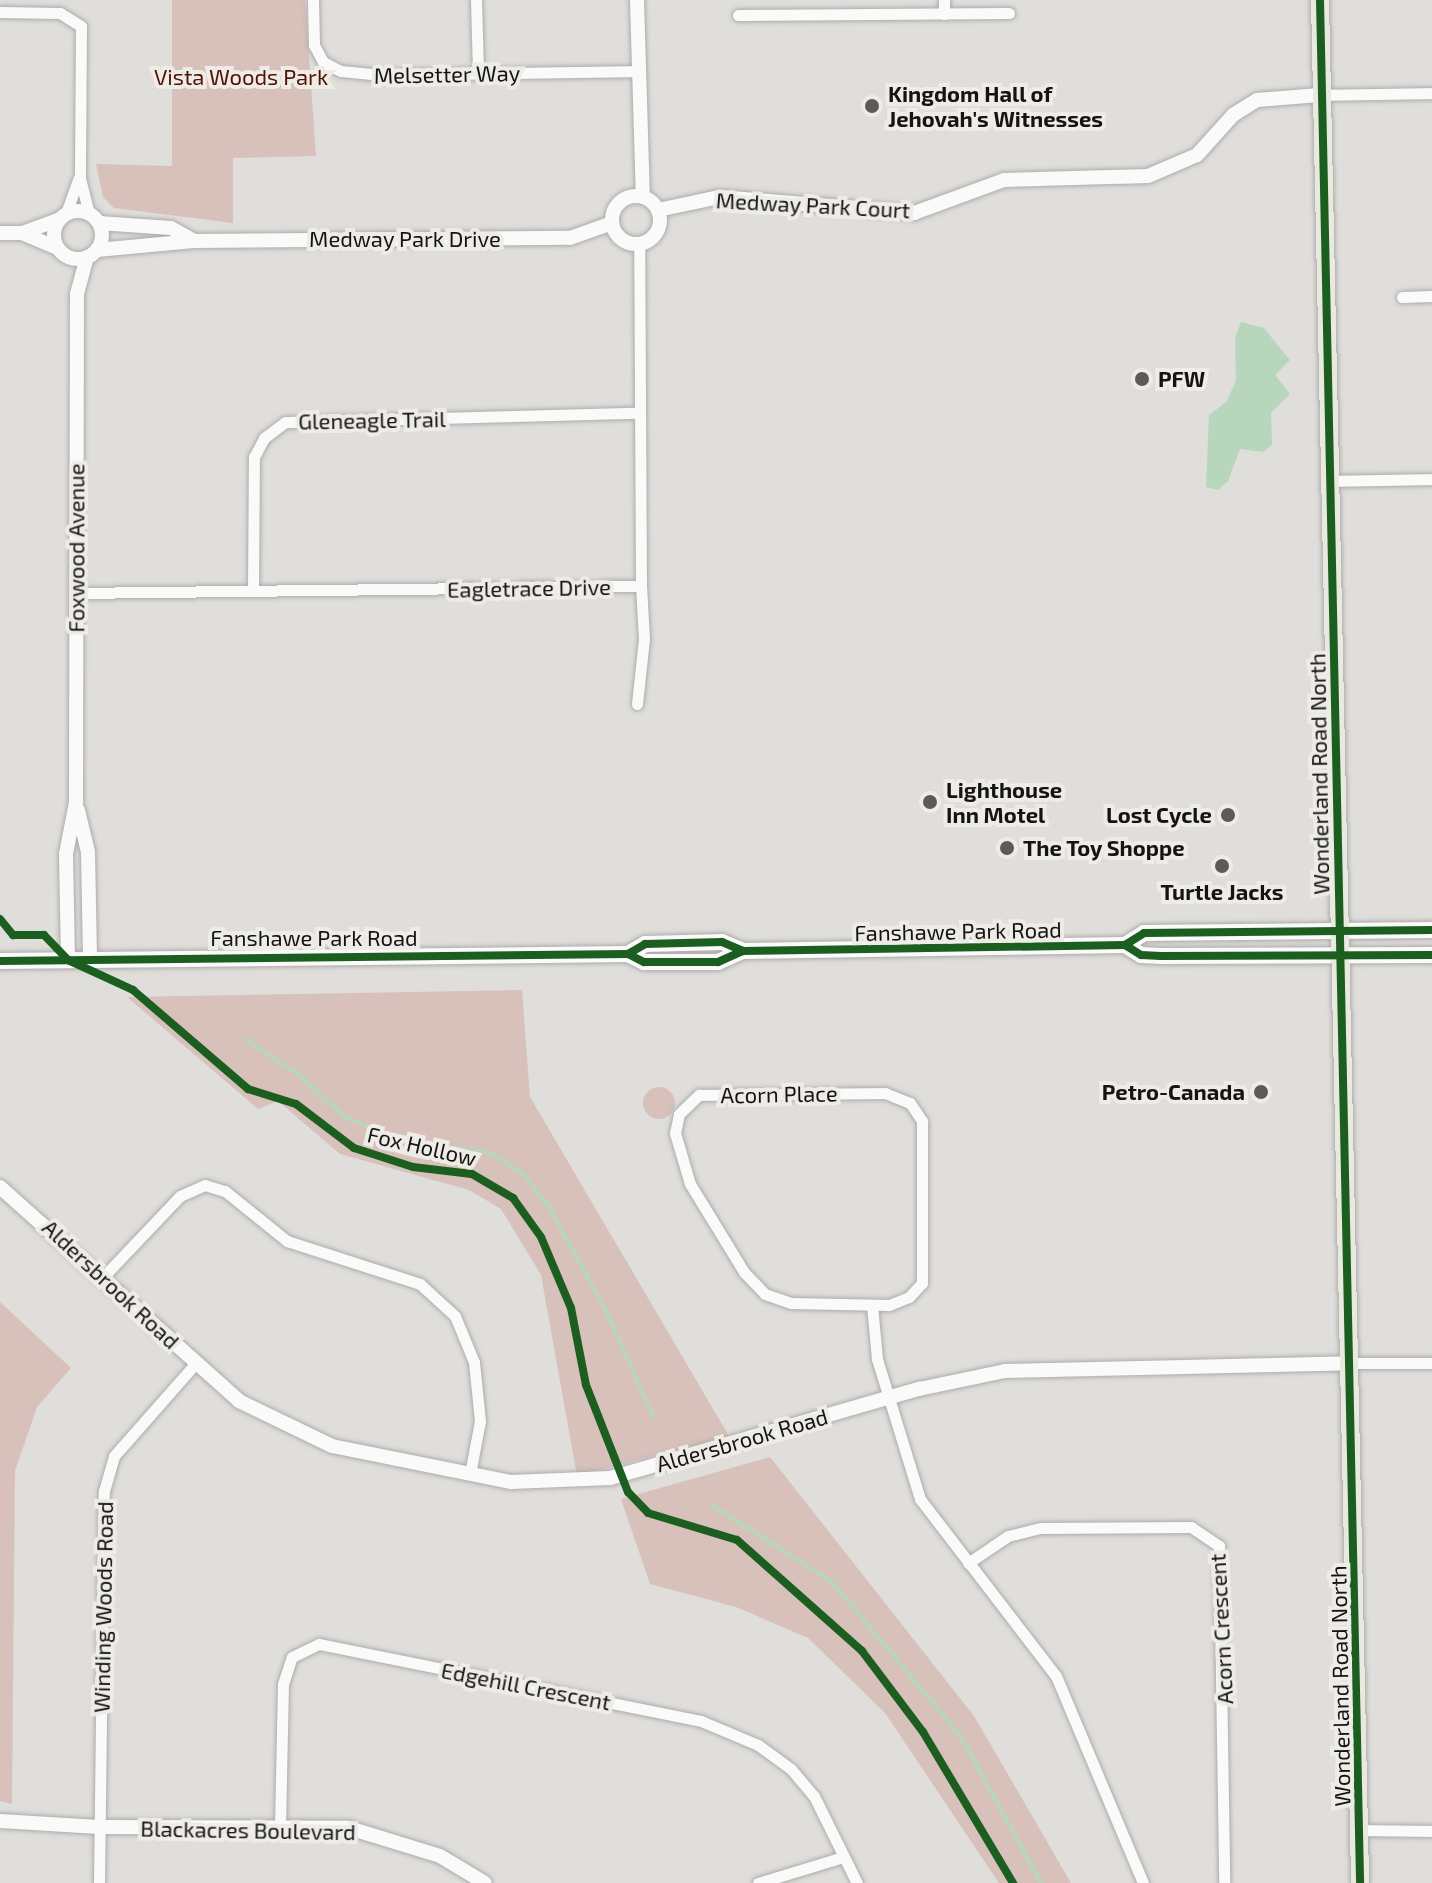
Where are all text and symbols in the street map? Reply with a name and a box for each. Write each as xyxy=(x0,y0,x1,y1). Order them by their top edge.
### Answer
street label: Melsetter Way xyxy=(373,60,521,88)
park label: Vista Woods Park xyxy=(154,64,328,90)
place label: Kingdom Hall of Jehovah's Witnesses xyxy=(888,80,1103,132)
marker: Kingdom Hall of Jehovah's Witnesses xyxy=(863,97,881,115)
street label: Medway Park Court xyxy=(715,187,911,223)
street label: Medway Park Drive xyxy=(309,226,501,252)
place label: PFW xyxy=(1158,366,1205,392)
marker: PFW xyxy=(1133,370,1151,388)
street label: Gleneagle Trail xyxy=(298,406,446,434)
street label: Foxwood Avenue xyxy=(63,463,89,633)
street label: Eagletrace Drive xyxy=(447,573,611,603)
street label: Wonderland Road North xyxy=(1304,653,1334,895)
place label: Lighthouse Inn Motel xyxy=(946,776,1062,828)
marker: Lighthouse Inn Motel xyxy=(921,793,939,811)
place label: Lost Cycle xyxy=(1106,802,1212,828)
marker: Lost Cycle xyxy=(1219,806,1237,824)
place label: The Toy Shoppe xyxy=(1023,835,1186,861)
marker: The Toy Shoppe xyxy=(998,839,1016,857)
marker: Turtle Jacks xyxy=(1213,857,1231,875)
place label: Turtle Jacks xyxy=(1160,879,1284,905)
street label: Fanshawe Park Road xyxy=(854,916,1062,946)
street label: Fanshawe Park Road xyxy=(210,925,418,951)
place label: Petro-Canada xyxy=(1102,1079,1245,1105)
street label: Acorn Place xyxy=(720,1080,838,1108)
marker: Petro-Canada xyxy=(1252,1083,1270,1101)
street label: Fox Hollow xyxy=(365,1121,479,1171)
street label: Aldersbrook Road xyxy=(37,1214,185,1354)
street label: Aldersbrook Road xyxy=(653,1403,831,1477)
street label: Winding Woods Road xyxy=(88,1501,118,1713)
street label: Acorn Crescent xyxy=(1204,1553,1238,1705)
street label: Wonderland Road North xyxy=(1325,1565,1355,1807)
street label: Edgehill Crescent xyxy=(439,1657,613,1715)
street label: Blackacres Boulevard xyxy=(140,1815,356,1845)

